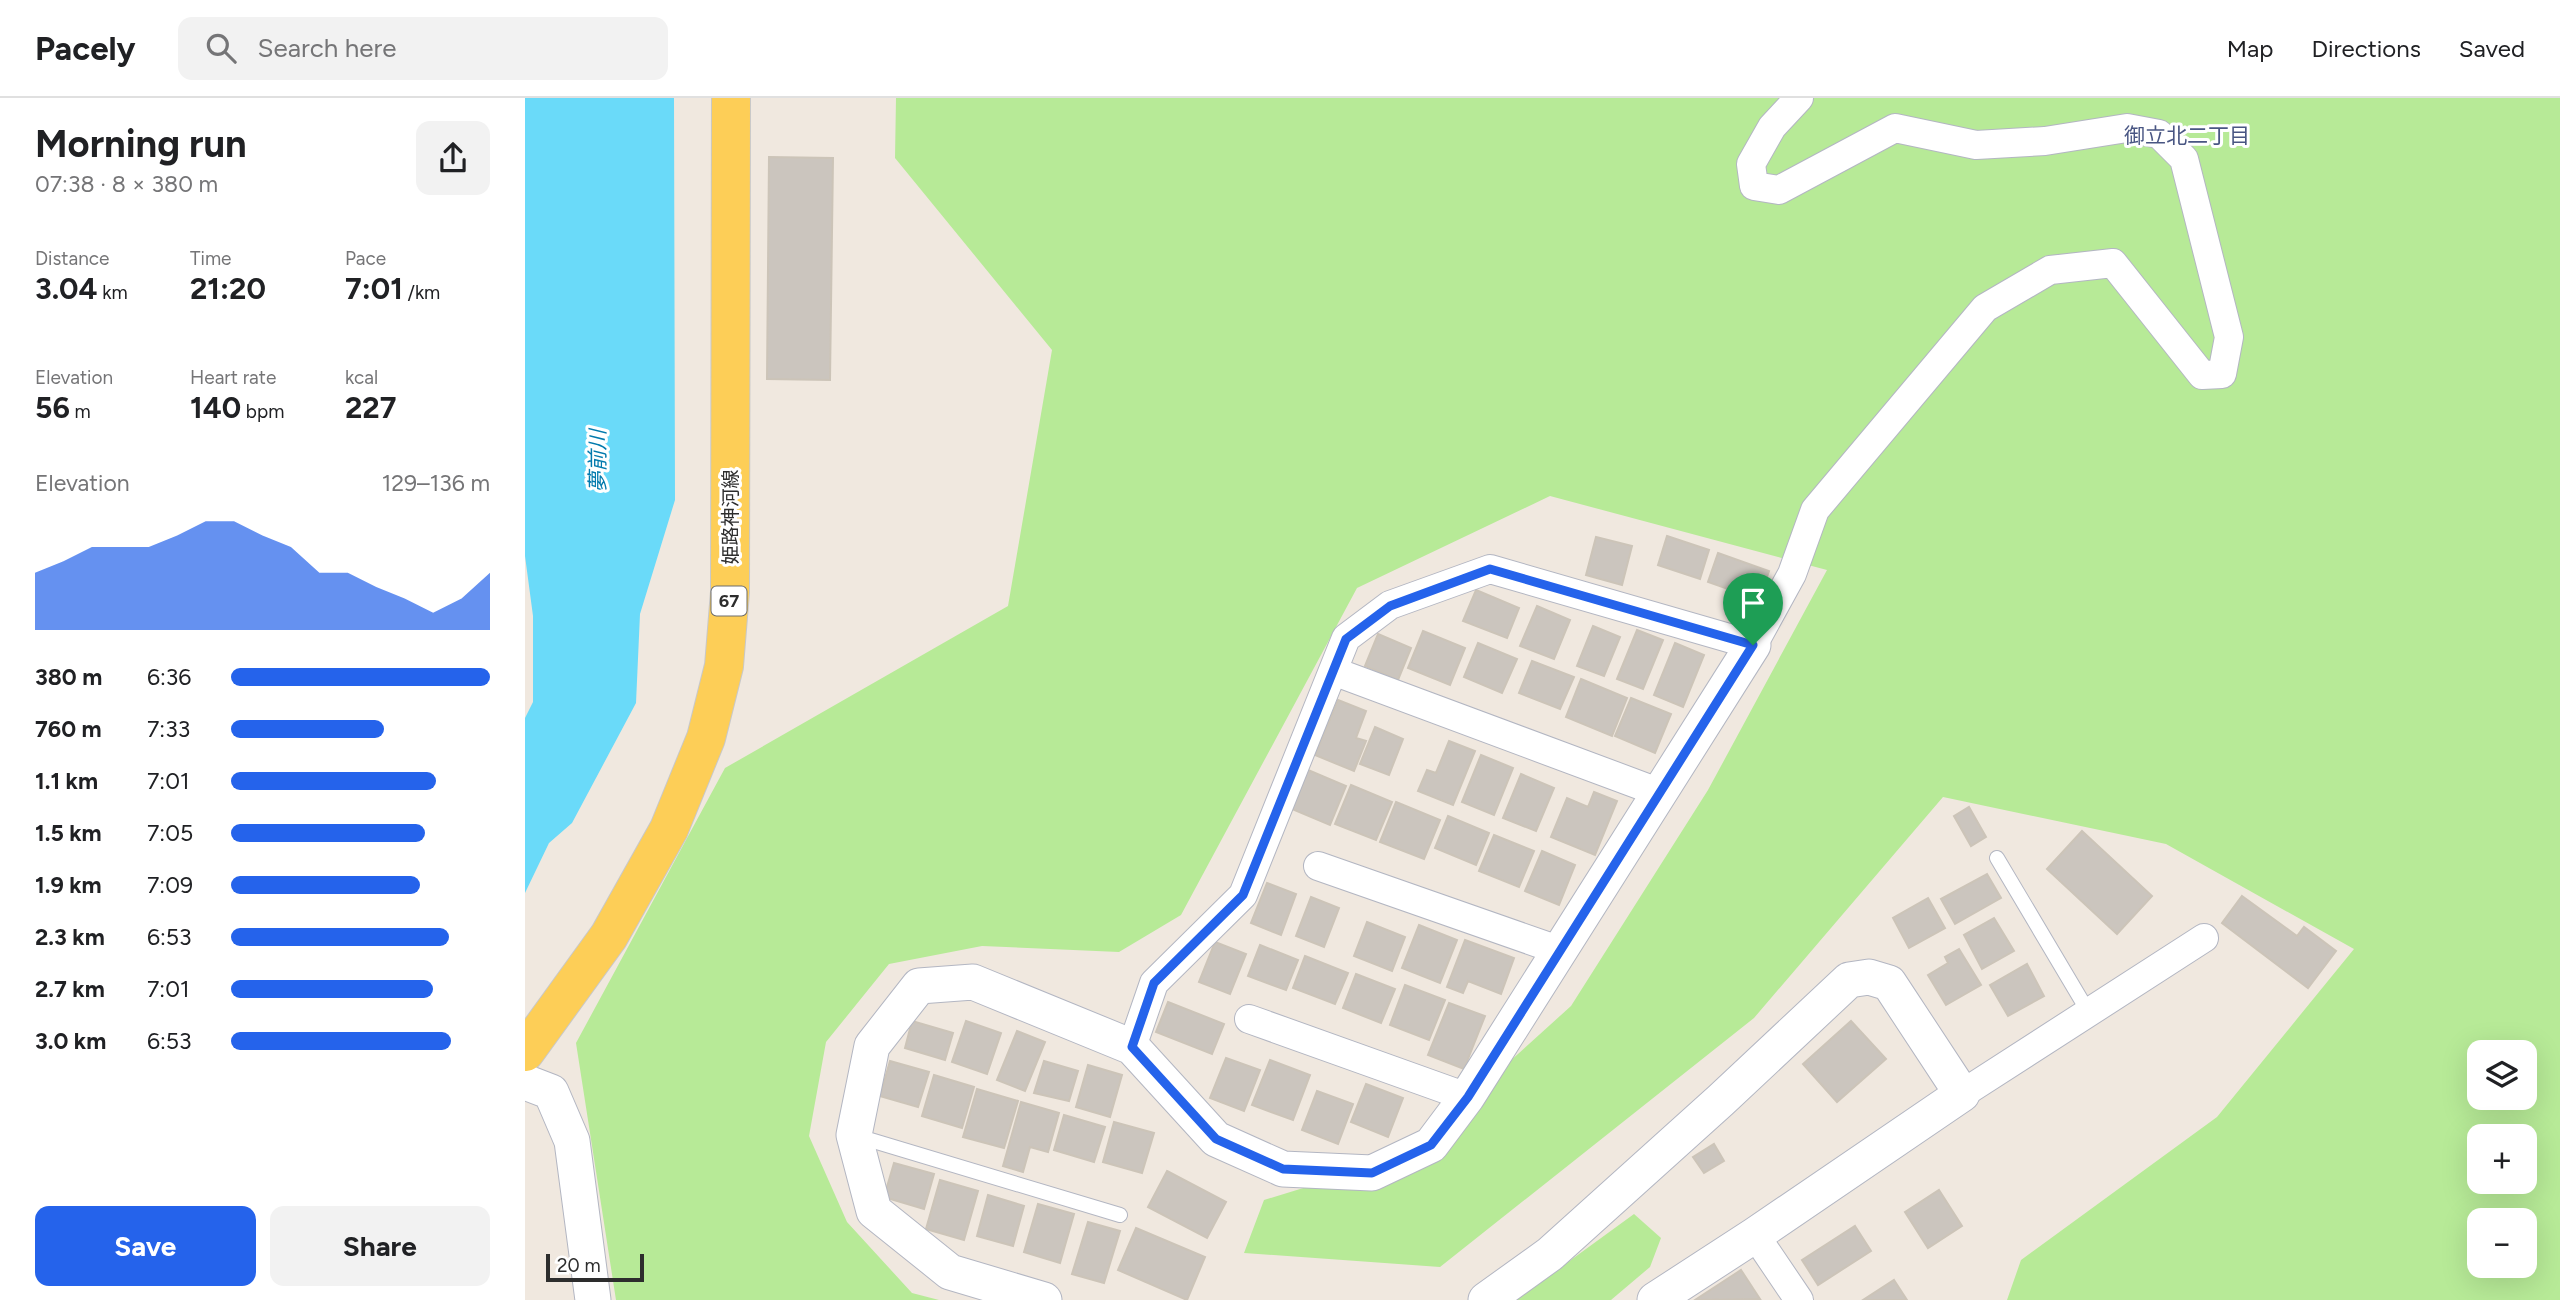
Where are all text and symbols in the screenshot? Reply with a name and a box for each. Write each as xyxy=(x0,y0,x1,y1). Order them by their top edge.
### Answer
search box xyxy=(178,17,668,80)
text: Pacely xyxy=(35,29,136,68)
icon: search xyxy=(202,29,240,67)
text: Search here xyxy=(258,32,397,64)
text: Map xyxy=(2227,34,2273,63)
text: Directions xyxy=(2311,34,2421,63)
text: Saved xyxy=(2459,34,2525,63)
text: Morning run xyxy=(35,121,247,167)
button: share xyxy=(416,121,490,195)
district label: 御立北二丁目 xyxy=(2124,123,2250,148)
text: 07:38 · 8 × 380 m xyxy=(35,170,218,198)
text: Distance xyxy=(35,247,109,270)
text: Time xyxy=(190,247,231,270)
text: Pace xyxy=(345,247,386,270)
text: 3.04 xyxy=(35,270,98,307)
text: 21:20 xyxy=(190,270,266,307)
text: 7:01 xyxy=(345,270,403,307)
text: km xyxy=(98,281,128,304)
text: /km xyxy=(403,281,440,304)
text: Elevation xyxy=(35,366,113,389)
text: Heart rate xyxy=(190,366,276,389)
text: kcal xyxy=(345,366,378,389)
text: 56 xyxy=(35,389,70,426)
text: 140 xyxy=(190,389,241,426)
text: 227 xyxy=(345,389,396,426)
text: m xyxy=(70,400,91,423)
text: bpm xyxy=(241,400,284,423)
water label: 夢前川 xyxy=(585,428,610,493)
text: Elevation xyxy=(35,469,130,497)
text: 129–136 m xyxy=(382,469,490,497)
street label: 姫路神河線 xyxy=(719,469,742,565)
pin xyxy=(1723,573,1783,645)
icon: arrive xyxy=(1734,584,1772,622)
road number: 67 xyxy=(711,587,747,616)
text: 380 m xyxy=(35,663,102,691)
text: 6:36 xyxy=(147,663,191,691)
text: 760 m xyxy=(35,715,102,743)
text: 7:33 xyxy=(147,715,190,743)
text: 1.1 km xyxy=(35,767,98,795)
text: 7:01 xyxy=(147,767,189,795)
text: 1.5 km xyxy=(35,819,102,847)
text: 7:05 xyxy=(147,819,193,847)
text: 1.9 km xyxy=(35,871,102,899)
text: 7:09 xyxy=(147,871,193,899)
text: 2.3 km xyxy=(35,923,105,951)
text: 6:53 xyxy=(147,923,192,951)
text: 2.7 km xyxy=(35,975,105,1003)
text: 7:01 xyxy=(147,975,189,1003)
text: 3.0 km xyxy=(35,1027,106,1055)
text: 6:53 xyxy=(147,1027,192,1055)
map controls xyxy=(2467,1040,2537,1278)
button: layers xyxy=(2467,1040,2537,1110)
button: + xyxy=(2467,1124,2537,1194)
button: Save xyxy=(35,1206,256,1286)
button: Share xyxy=(270,1206,490,1286)
button: − xyxy=(2467,1208,2537,1278)
scale bar xyxy=(546,1251,644,1283)
text: 20 m xyxy=(557,1254,601,1277)

